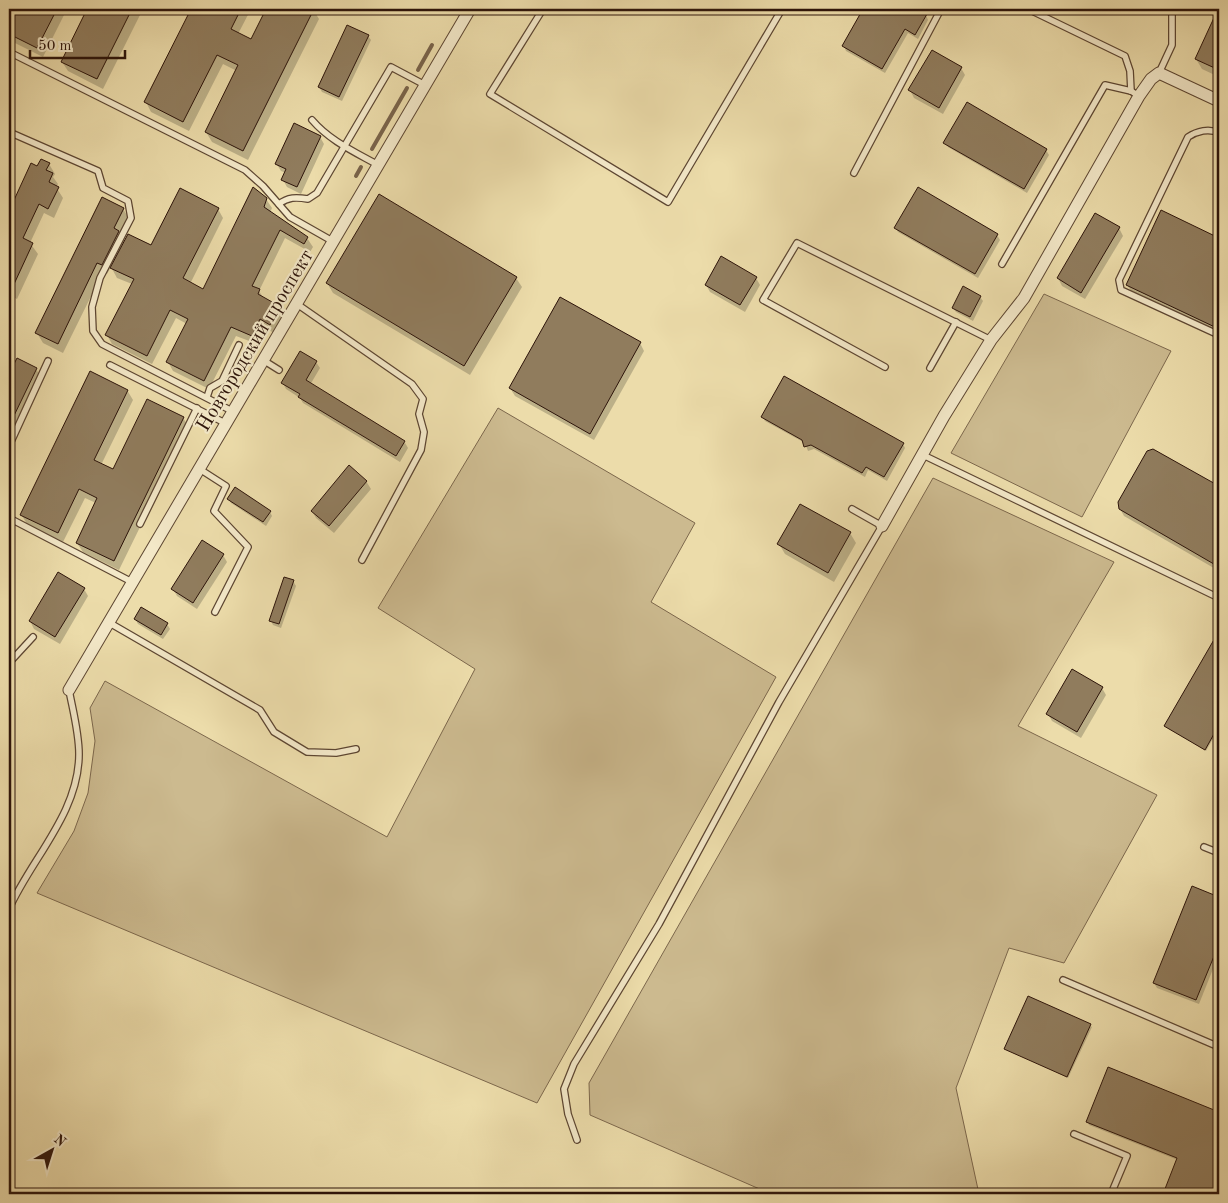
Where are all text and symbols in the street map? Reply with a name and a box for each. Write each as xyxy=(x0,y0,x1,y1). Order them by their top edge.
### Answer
scale bar xyxy=(30,28,125,60)
text: 50 m xyxy=(38,39,72,54)
street label: Новгородский проспект xyxy=(194,247,318,435)
north arrow xyxy=(28,1126,78,1176)
text: N xyxy=(51,1132,68,1150)

